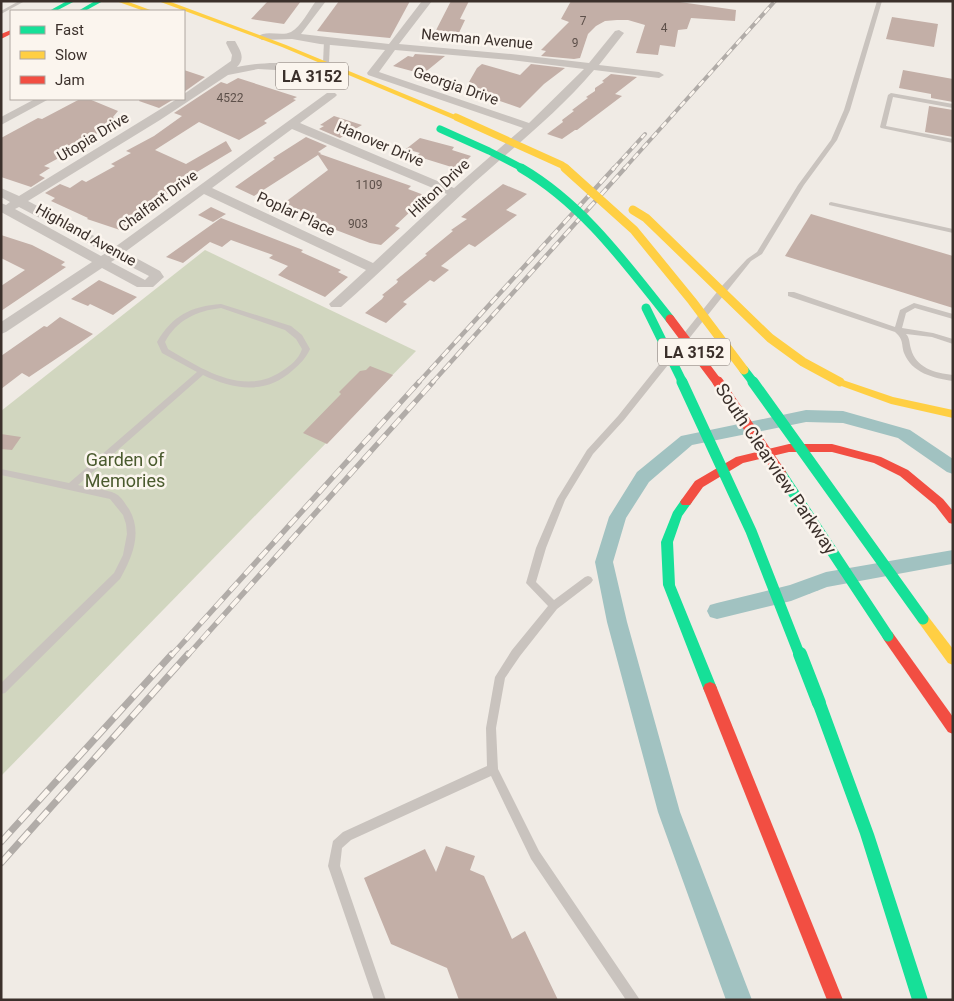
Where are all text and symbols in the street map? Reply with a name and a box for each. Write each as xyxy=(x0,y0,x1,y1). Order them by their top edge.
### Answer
legend xyxy=(10,10,185,100)
house number: 7 xyxy=(580,14,587,28)
text: Fast xyxy=(55,21,84,39)
house number: 4 xyxy=(661,21,668,35)
street label: Newman Avenue xyxy=(420,25,534,53)
house number: 9 xyxy=(572,36,578,50)
text: Slow xyxy=(55,46,87,64)
road number: LA 3152 xyxy=(276,62,348,90)
street label: Georgia Drive xyxy=(411,63,501,109)
text: Jam xyxy=(55,71,85,89)
house number: 4522 xyxy=(217,91,244,105)
street label: Utopia Drive xyxy=(54,108,132,165)
street label: Hanover Drive xyxy=(334,118,426,171)
street label: Hilton Drive xyxy=(405,155,473,221)
street label: Chalfant Drive xyxy=(115,166,201,236)
house number: 1109 xyxy=(356,178,382,192)
street label: Poplar Place xyxy=(254,188,338,240)
street label: Highland Avenue xyxy=(33,200,140,270)
house number: 903 xyxy=(348,217,368,231)
road number: LA 3152 xyxy=(658,338,730,366)
street label: South Clearview Parkway xyxy=(711,379,842,558)
park label: Garden of Memories xyxy=(85,449,165,491)

